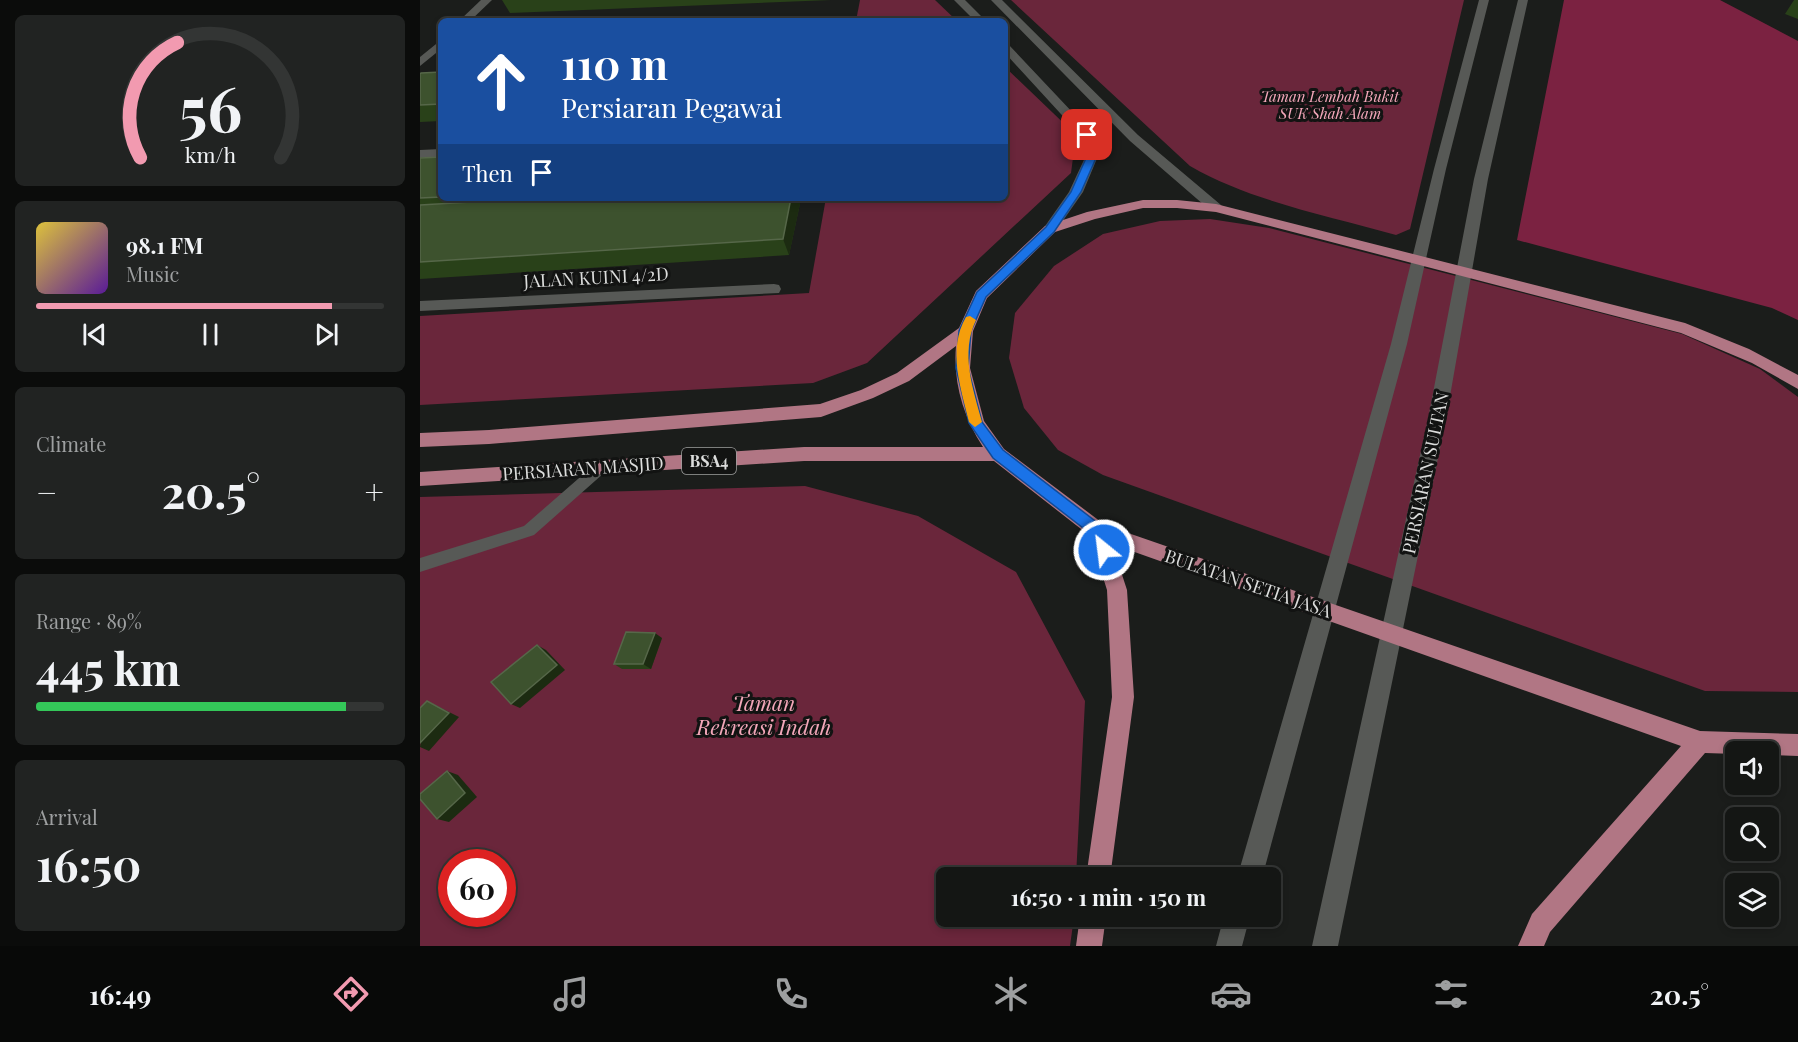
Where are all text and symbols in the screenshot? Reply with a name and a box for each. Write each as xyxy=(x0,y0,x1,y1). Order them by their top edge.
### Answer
text: 110 m xyxy=(561,35,668,91)
icon: ahead xyxy=(462,42,540,120)
text: 56 xyxy=(178,64,242,148)
park label: Taman Lembah Bukit SUK Shah Alam xyxy=(1261,86,1400,123)
text: Persiaran Pegawai xyxy=(561,89,782,125)
pin xyxy=(1061,109,1112,160)
icon: arrive xyxy=(1070,118,1103,151)
text: km/h xyxy=(184,140,236,168)
icon: arrive xyxy=(525,156,558,189)
text: Then xyxy=(462,158,513,188)
text: 98.1 FM xyxy=(126,230,203,260)
text: Music xyxy=(126,260,179,287)
street label: JALAN KUINI 4/2D xyxy=(522,261,669,293)
icon: previous xyxy=(78,318,111,351)
icon: pause xyxy=(194,318,227,351)
icon: next xyxy=(310,318,343,351)
street label: PERSIARAN SULTAN xyxy=(1396,389,1454,556)
text: Climate xyxy=(36,430,106,457)
road number: BSA4 xyxy=(682,448,736,474)
street label: PERSIARAN MASJID xyxy=(502,450,664,486)
text: 20.5° xyxy=(162,460,260,520)
text: − xyxy=(36,469,57,513)
text: + xyxy=(365,469,384,513)
position arrow xyxy=(1072,518,1136,582)
street label: BULATAN SETIA JASA xyxy=(1162,543,1335,623)
text: Range · 89% xyxy=(36,607,142,634)
text: 445 km xyxy=(36,637,180,697)
park label: Taman Rekreasi Indah xyxy=(696,688,831,740)
map controls xyxy=(1725,741,1779,927)
button: sound xyxy=(1725,741,1779,795)
text: Arrival xyxy=(36,803,98,830)
button: search xyxy=(1725,807,1779,861)
text: 16:50 xyxy=(36,833,141,893)
speed limit sign: 60 xyxy=(438,849,516,927)
button: layers xyxy=(1725,873,1779,927)
text: 16:50 · 1 min · 150 m xyxy=(1011,882,1206,912)
icon: directions xyxy=(330,973,372,1015)
icon: music xyxy=(550,973,592,1015)
icon: phone xyxy=(770,973,812,1015)
icon: climate xyxy=(990,973,1032,1015)
icon: car xyxy=(1210,973,1252,1015)
icon: filters xyxy=(1430,973,1472,1015)
text: 16:49 xyxy=(89,976,152,1012)
text: 20.5° xyxy=(1650,976,1709,1012)

